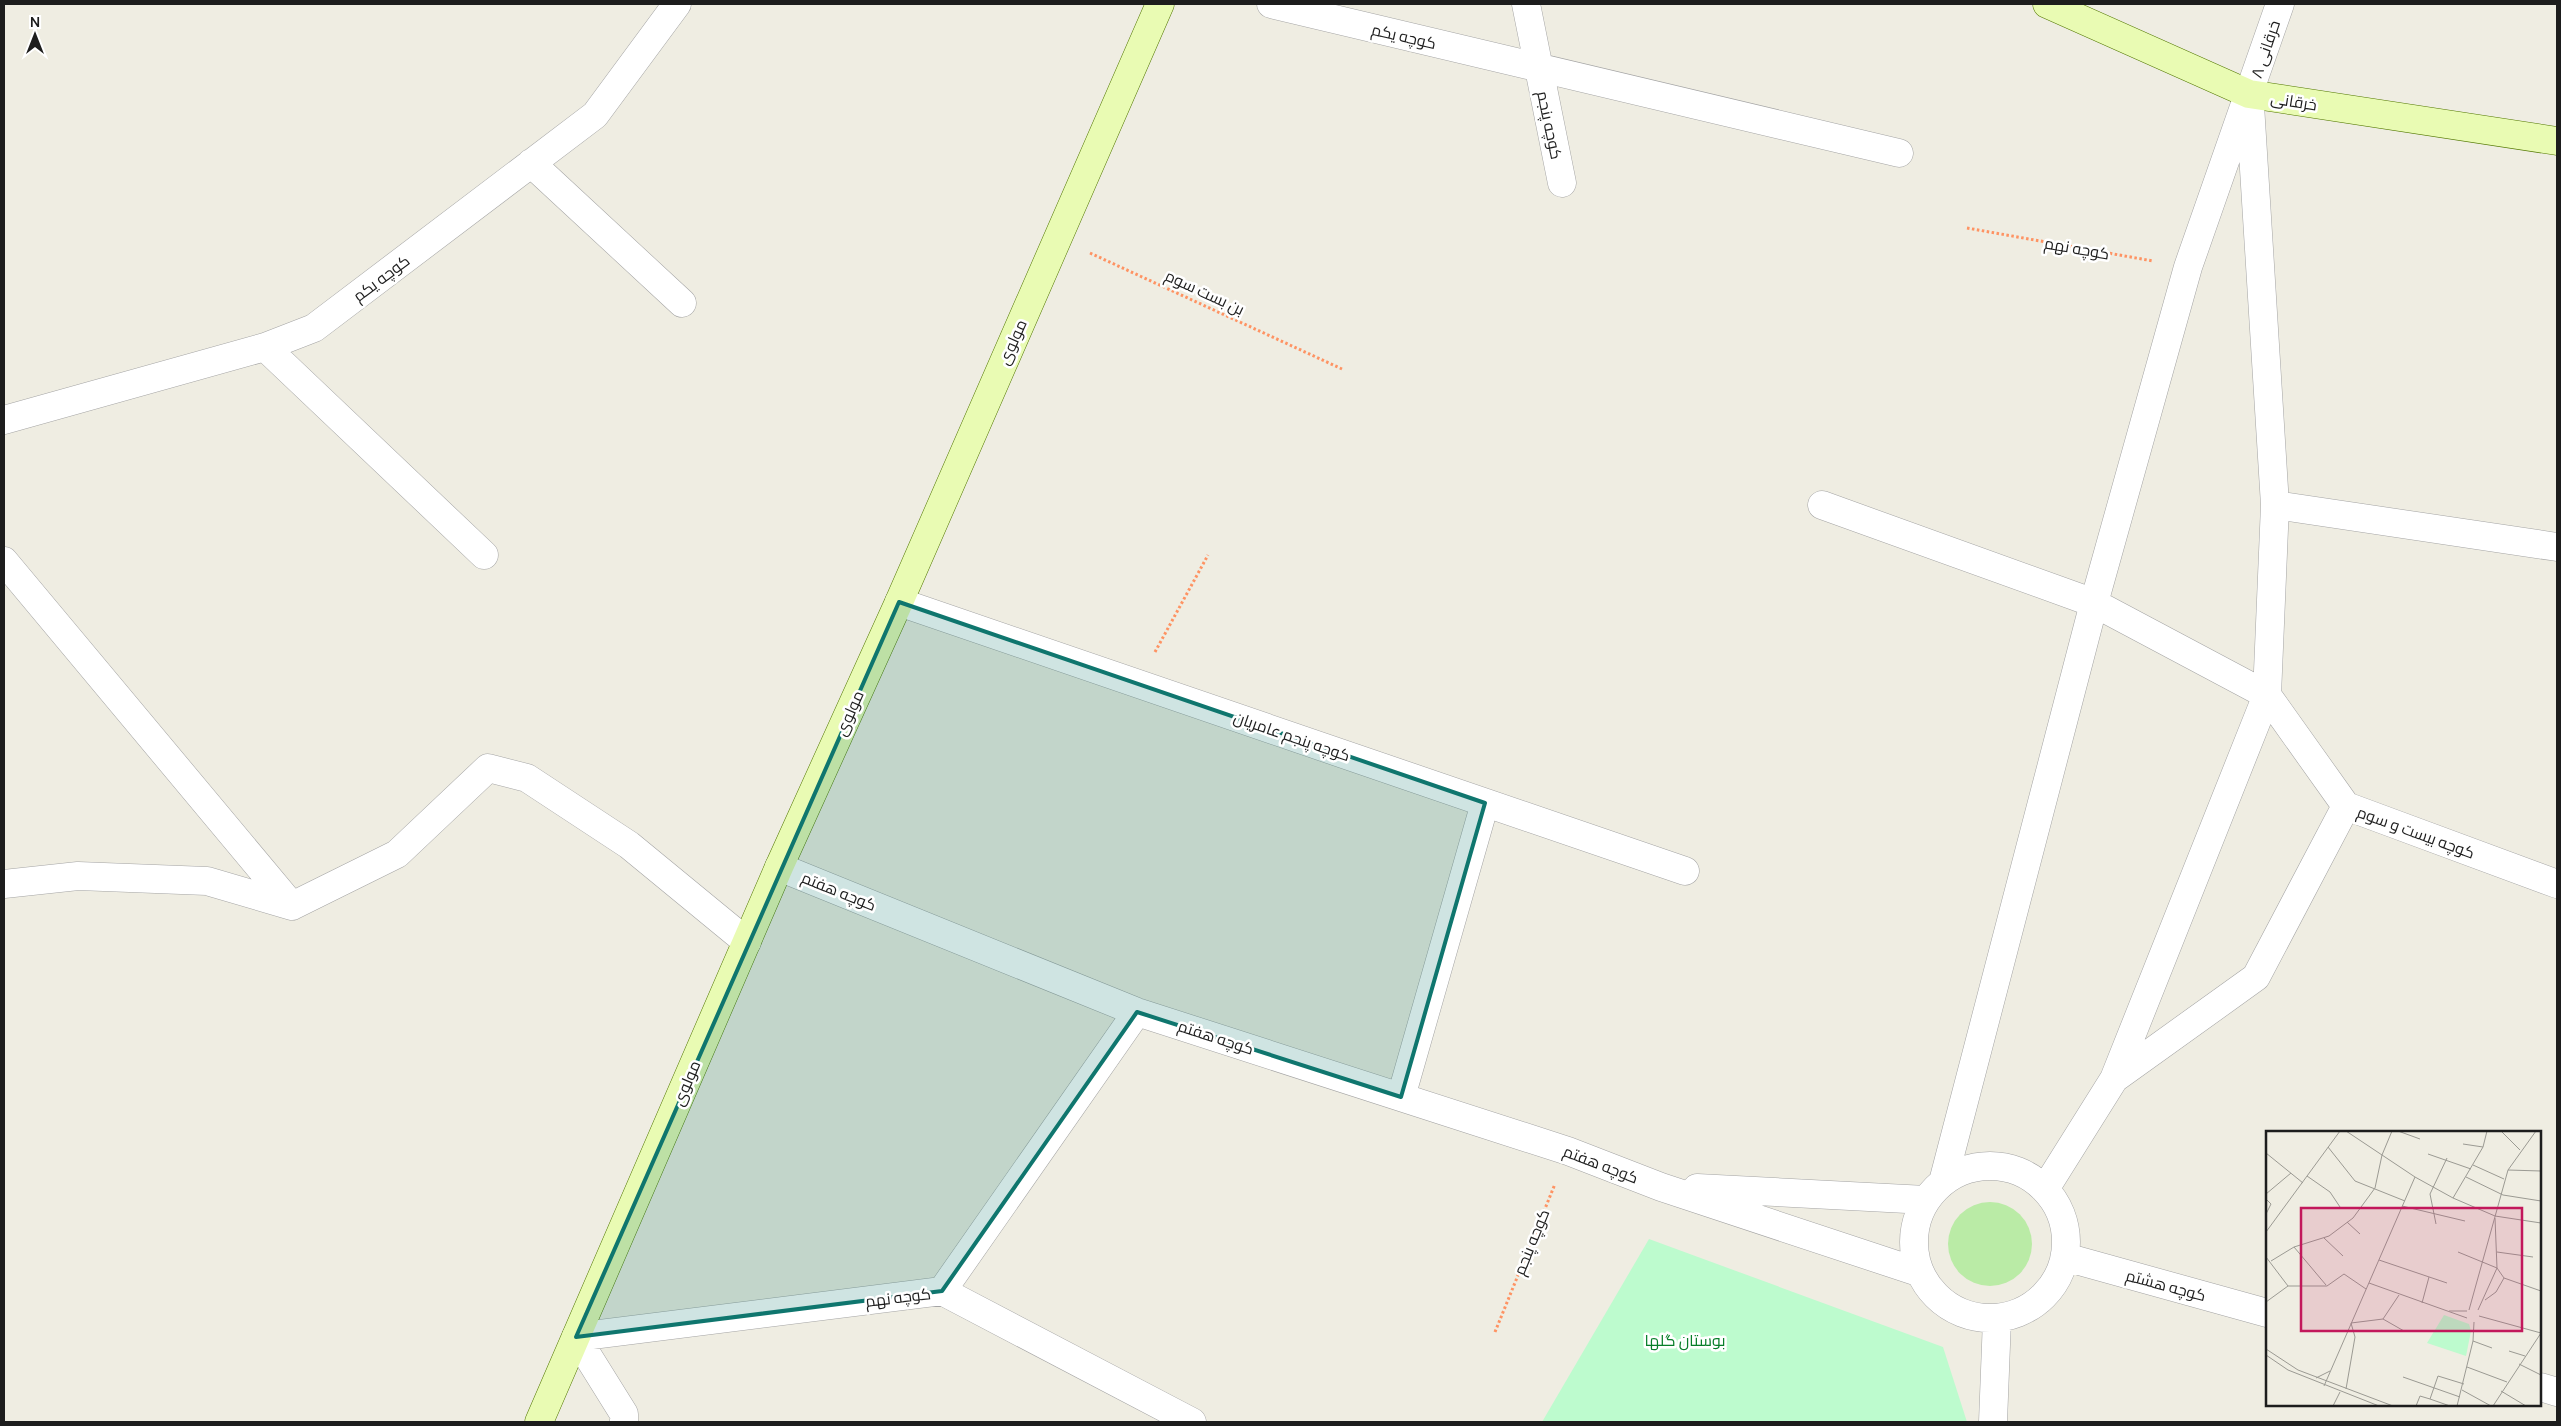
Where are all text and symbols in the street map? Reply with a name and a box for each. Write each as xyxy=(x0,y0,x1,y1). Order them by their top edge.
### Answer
north arrow xyxy=(10,10,60,60)
text: N xyxy=(30,12,40,31)
street label: خرقانی ۸ xyxy=(2245,17,2285,81)
street label: کوچه یکم xyxy=(1369,18,1439,55)
street label: خرقانی xyxy=(2269,86,2319,116)
street label: کوچه پنجم xyxy=(1531,89,1568,162)
street label: کوچه نهم xyxy=(2042,231,2111,266)
street label: کوچه یکم xyxy=(348,249,415,307)
street label: بن بست سوم xyxy=(1161,264,1248,321)
street label: مولوی xyxy=(992,316,1032,368)
street label: مولوی xyxy=(829,687,869,739)
street label: کوچه پنجم عامریان xyxy=(1230,706,1353,767)
street label: کوچه بیست و سوم xyxy=(2354,800,2478,864)
street label: کوچه هفتم xyxy=(798,866,880,917)
street label: کوچه هفتم xyxy=(1175,1014,1257,1061)
street label: مولوی xyxy=(667,1057,705,1109)
inset map xyxy=(2266,1131,2541,1406)
street label: کوچه هفتم xyxy=(1560,1140,1642,1189)
street label: کوچه پنجم xyxy=(1508,1206,1555,1279)
street label: کوچه هشتم xyxy=(2123,1264,2209,1307)
street label: کوچه نهم xyxy=(864,1282,932,1313)
park label: بوستان گلها xyxy=(1644,1329,1726,1351)

